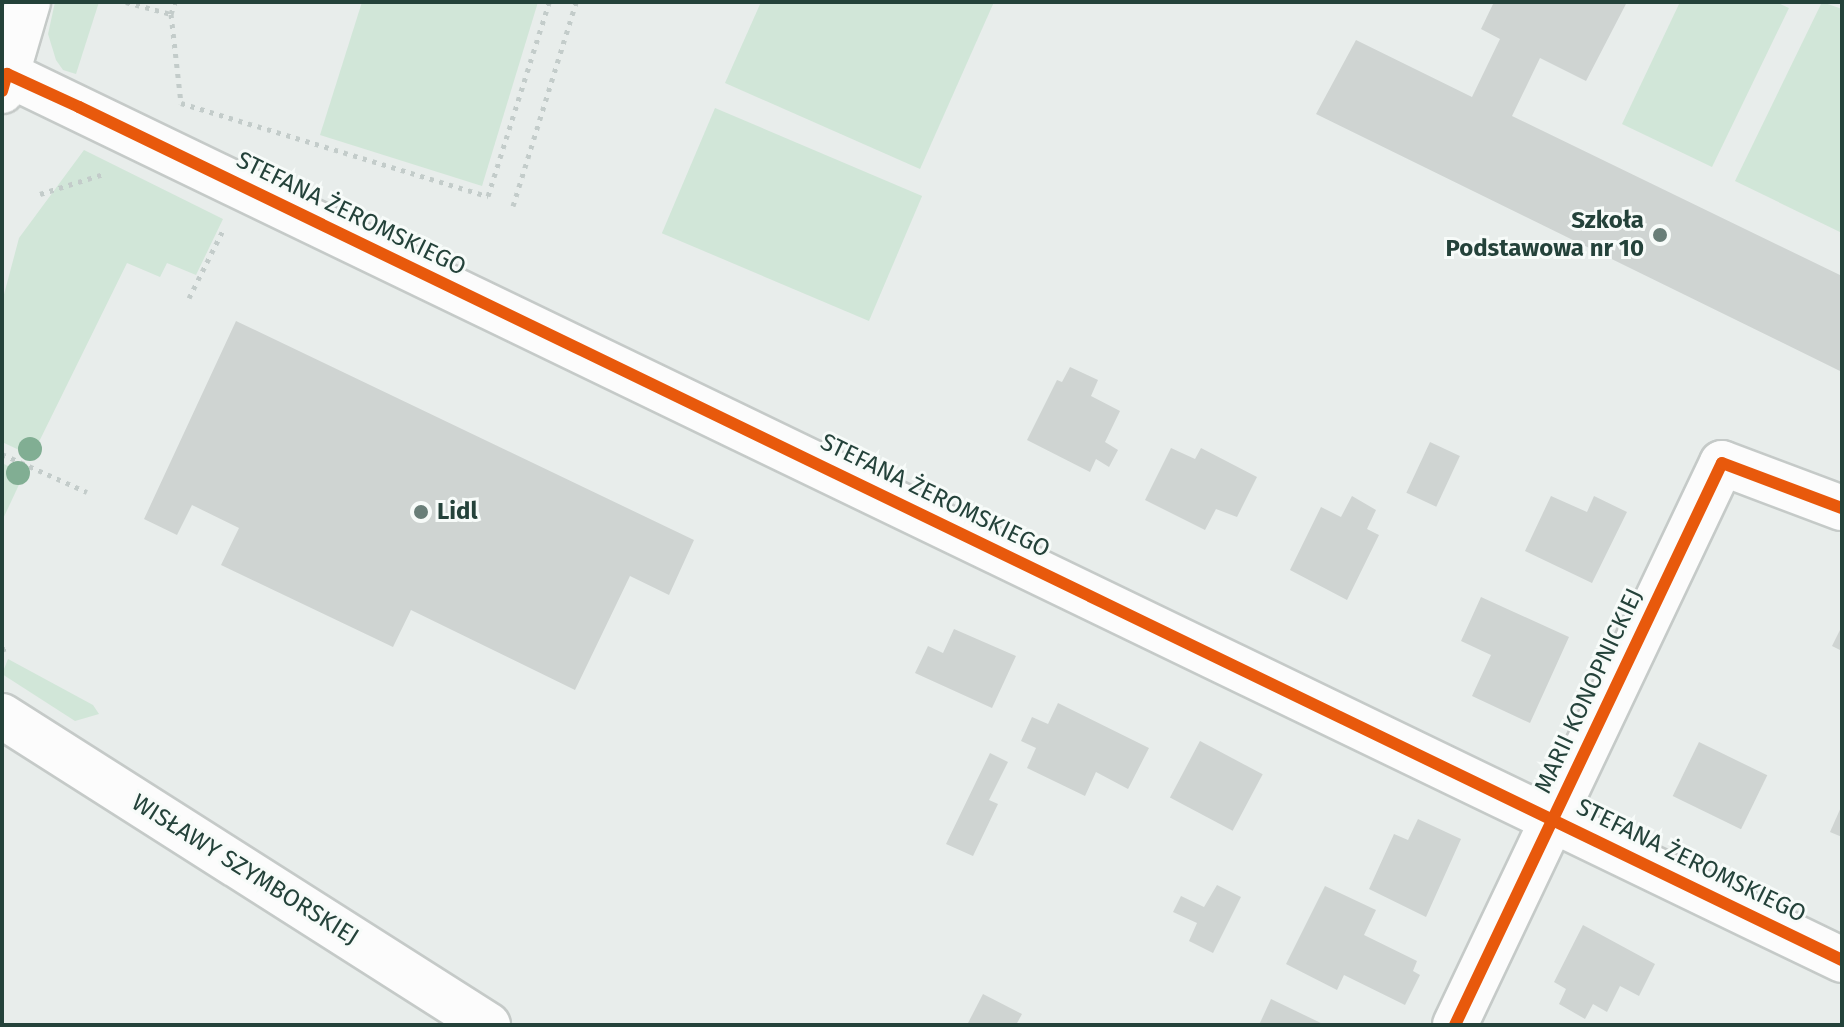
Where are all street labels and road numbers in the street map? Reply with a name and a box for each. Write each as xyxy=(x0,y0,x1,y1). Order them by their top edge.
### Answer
street label: STEFANA ŻEROMSKIEGO xyxy=(232,146,470,282)
street label: STEFANA ŻEROMSKIEGO xyxy=(816,428,1054,564)
street label: MARII KONOPNICKIEJ xyxy=(1529,584,1649,798)
street label: WISŁAWY SZYMBORSKIEJ xyxy=(126,788,364,952)
street label: STEFANA ŻEROMSKIEGO xyxy=(1572,793,1810,929)

